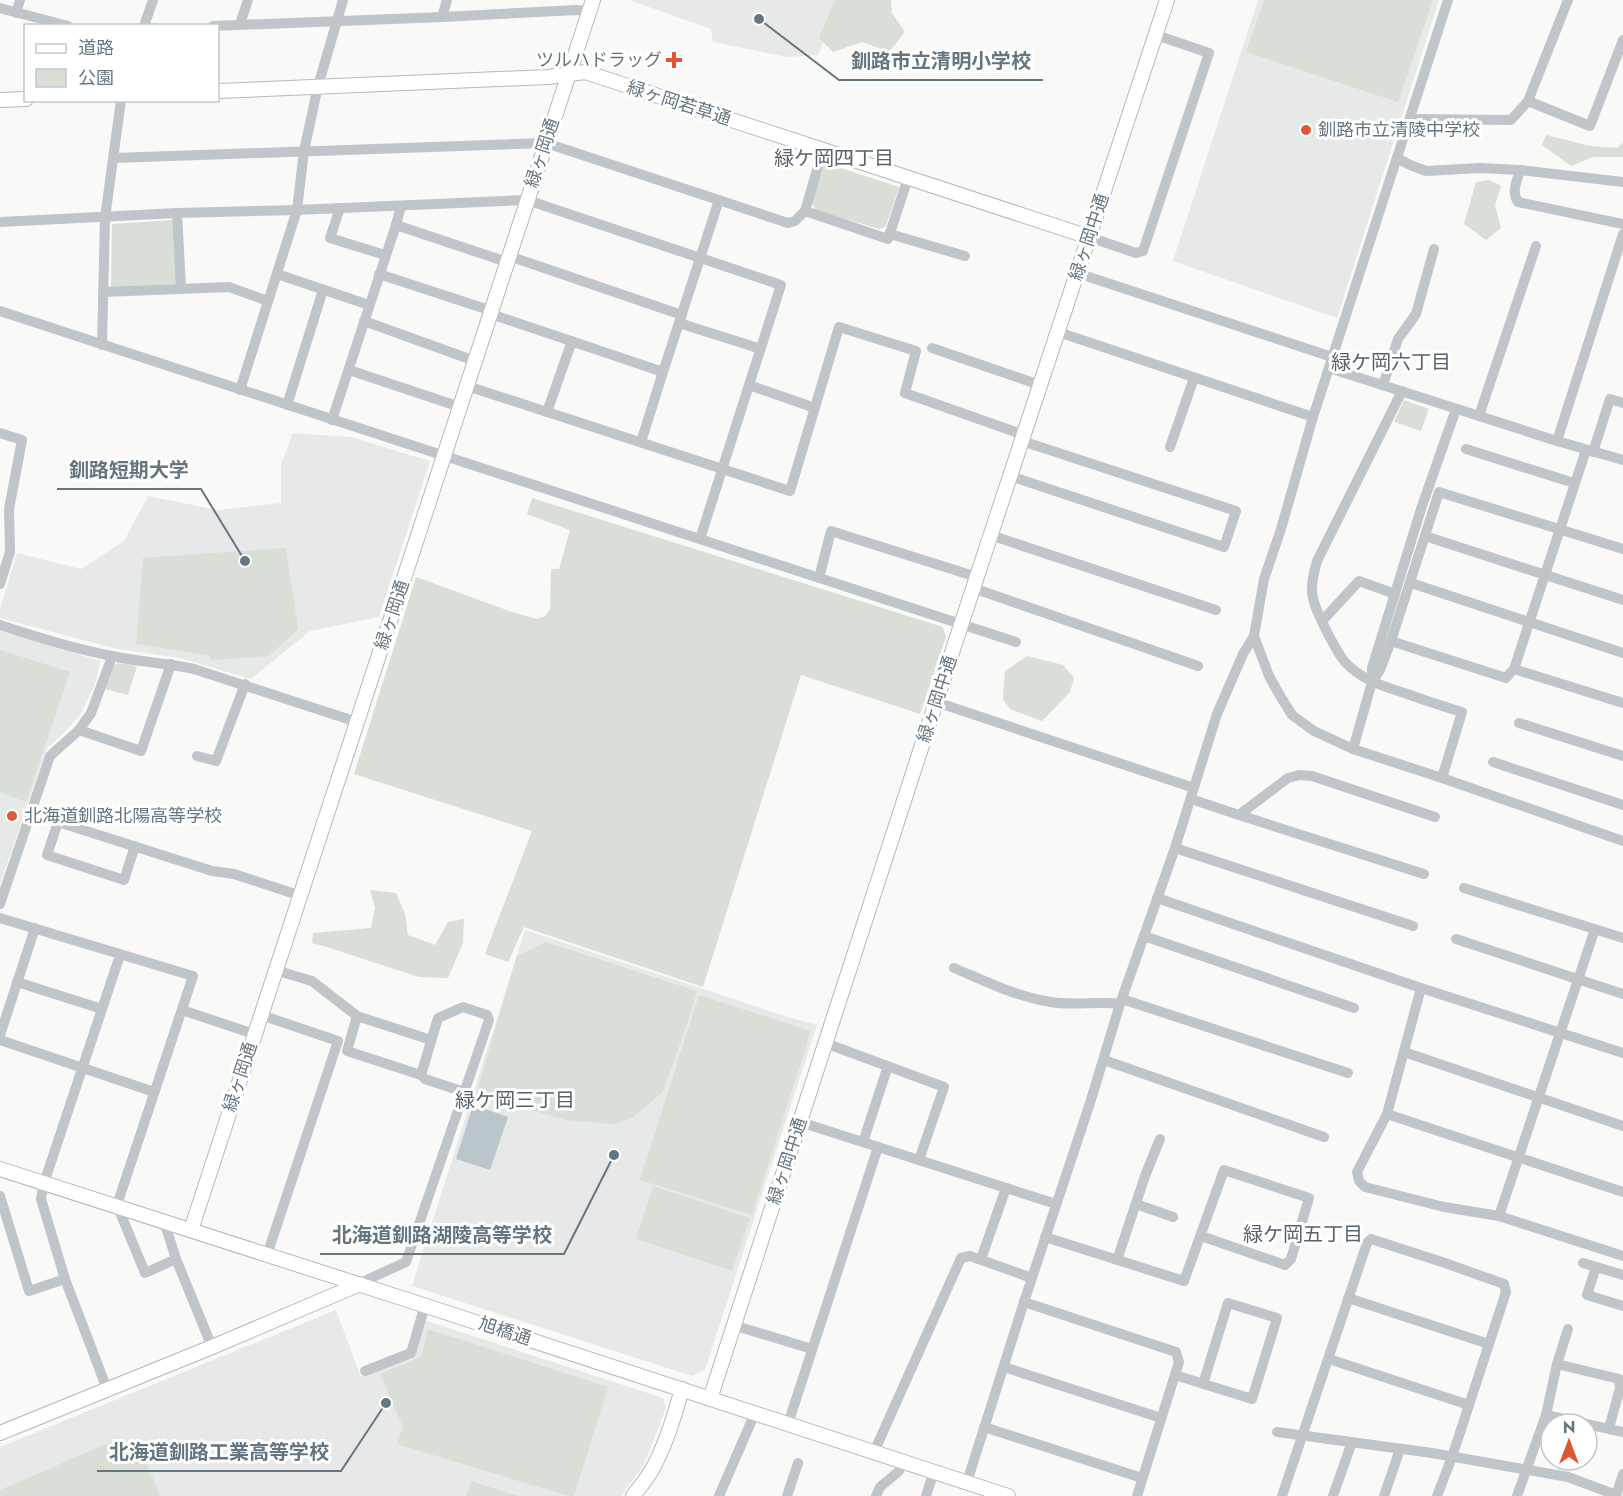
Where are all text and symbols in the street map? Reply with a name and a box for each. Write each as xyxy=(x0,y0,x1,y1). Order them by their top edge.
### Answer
legend xyxy=(24,24,219,102)
text: 道路 xyxy=(78,35,114,61)
callout: 釧路市立清明小学校 xyxy=(839,42,1043,80)
place label: ツルハドラッグ xyxy=(536,47,662,73)
text: 釧路市立清明小学校 xyxy=(851,47,1031,76)
marker: ツルハドラッグ xyxy=(667,53,681,67)
text: 公園 xyxy=(78,65,114,91)
street label: 緑ヶ岡若草通 xyxy=(624,74,734,132)
street label: 緑ヶ岡通 xyxy=(519,115,565,191)
place label: 釧路市立清陵中学校 xyxy=(1318,117,1480,143)
marker: 釧路市立清陵中学校 xyxy=(1299,123,1313,137)
district label: 緑ケ岡四丁目 xyxy=(774,144,894,173)
street label: 緑ヶ岡中通 xyxy=(1063,190,1115,284)
district label: 緑ケ岡六丁目 xyxy=(1331,348,1451,377)
callout: 釧路短期大学 xyxy=(57,451,201,489)
text: 釧路短期大学 xyxy=(69,456,189,485)
street label: 緑ヶ岡通 xyxy=(369,577,415,653)
street label: 緑ヶ岡中通 xyxy=(911,652,963,746)
place label: 北海道釧路北陽高等学校 xyxy=(24,803,222,829)
marker: 北海道釧路北陽高等学校 xyxy=(5,809,19,823)
street label: 緑ヶ岡通 xyxy=(217,1039,263,1115)
district label: 緑ケ岡三丁目 xyxy=(455,1086,575,1115)
street label: 緑ヶ岡中通 xyxy=(761,1114,813,1208)
callout: 北海道釧路湖陵高等学校 xyxy=(320,1216,564,1254)
district label: 緑ケ岡五丁目 xyxy=(1243,1220,1363,1249)
text: 北海道釧路湖陵高等学校 xyxy=(332,1221,552,1250)
street label: 旭橋通 xyxy=(475,1310,535,1352)
north arrow xyxy=(1539,1412,1599,1472)
text: N xyxy=(1563,1416,1575,1439)
callout: 北海道釧路工業高等学校 xyxy=(97,1433,341,1471)
text: 北海道釧路工業高等学校 xyxy=(109,1438,329,1467)

